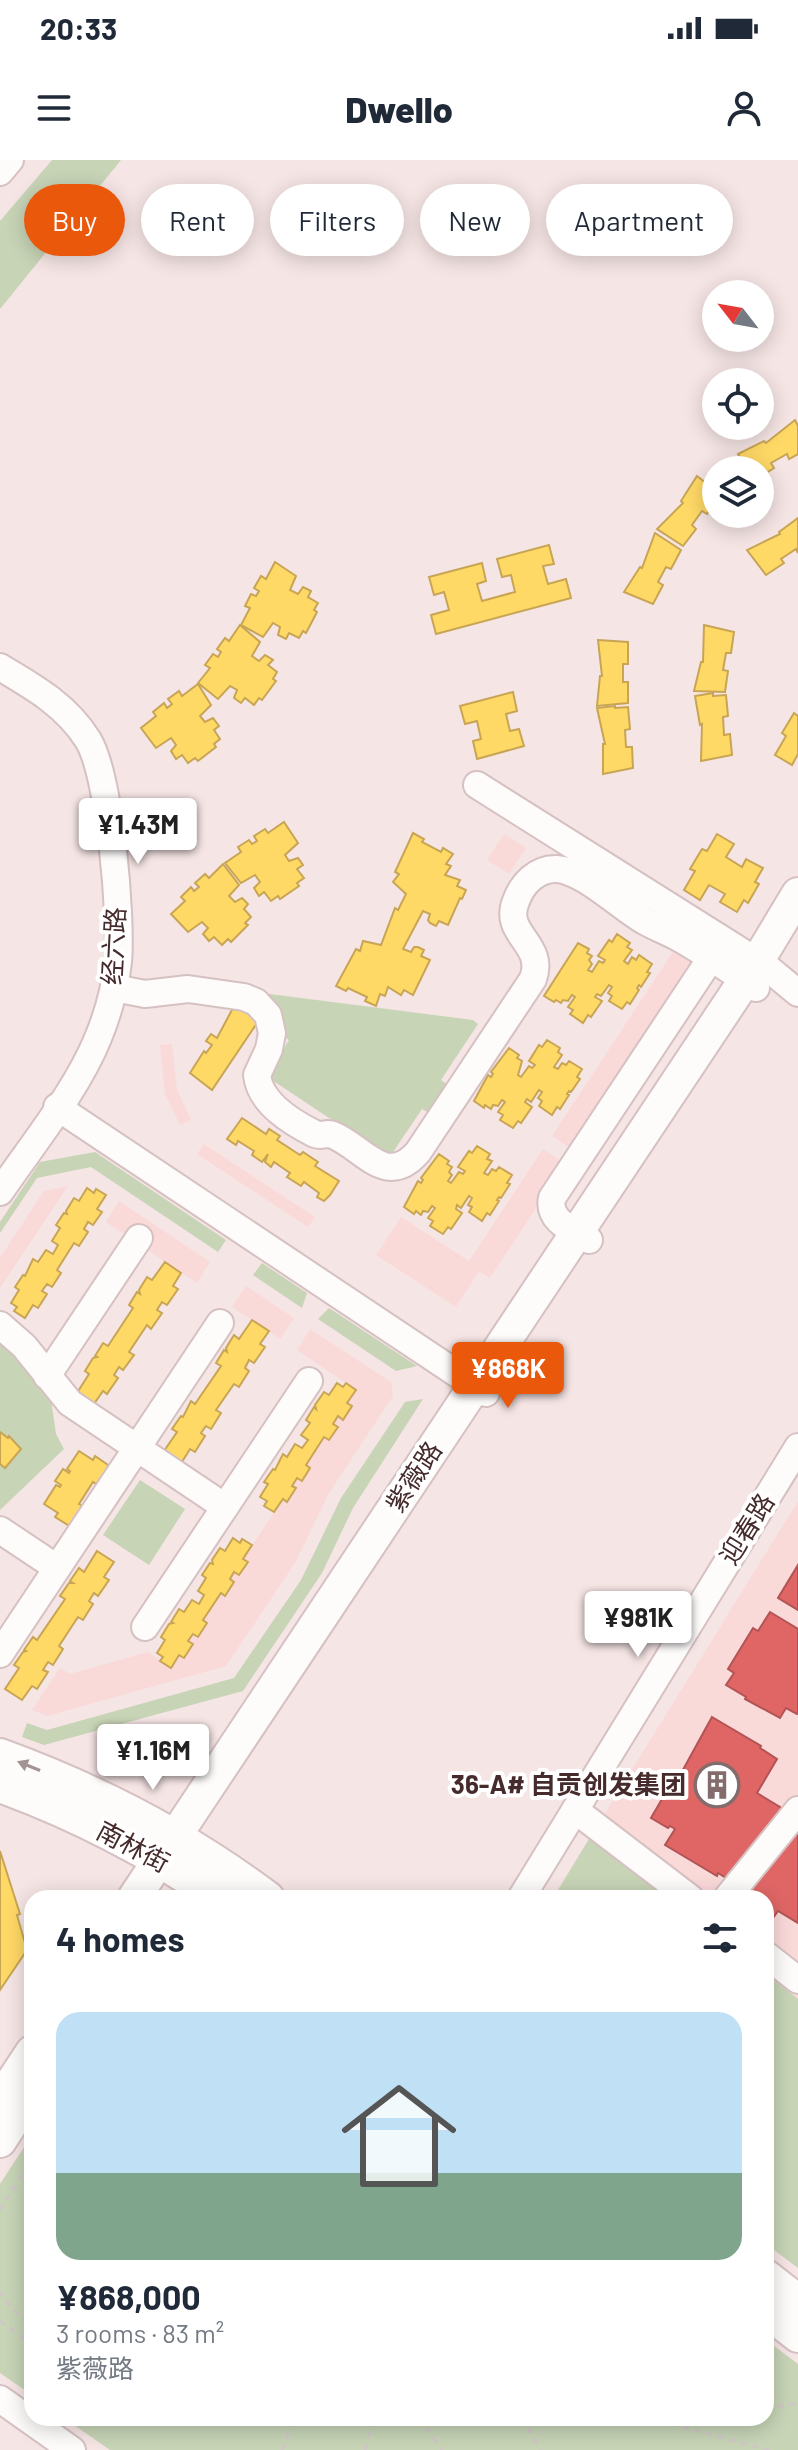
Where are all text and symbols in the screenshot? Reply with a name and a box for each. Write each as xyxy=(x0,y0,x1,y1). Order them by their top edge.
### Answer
text: 20:33 xyxy=(40,10,117,46)
icon: menu xyxy=(32,86,76,130)
icon: person xyxy=(722,86,766,130)
text: Dwello xyxy=(345,87,453,130)
chip: Buy xyxy=(24,184,125,256)
chip: Rent xyxy=(141,184,254,256)
chip: Filters xyxy=(270,184,404,256)
chip: New xyxy=(420,184,530,256)
chip: Apartment xyxy=(546,184,733,256)
north arrow xyxy=(702,280,774,352)
map controls xyxy=(702,280,774,528)
button: locate xyxy=(702,368,774,440)
button: layers xyxy=(702,456,774,528)
pin: ¥1.43M xyxy=(73,798,203,866)
text: ¥1.43M xyxy=(97,808,179,839)
street label: 经六路 xyxy=(95,906,130,986)
pin: ¥868K xyxy=(452,1342,564,1410)
text: ¥868K xyxy=(470,1352,546,1383)
street label: 紫薇路 xyxy=(378,1435,447,1517)
street label: 迎春路 xyxy=(712,1487,780,1569)
pin: ¥981K xyxy=(582,1591,694,1659)
text: ¥981K xyxy=(603,1601,673,1632)
pin: ¥1.16M xyxy=(88,1724,218,1792)
text: ¥1.16M xyxy=(115,1734,191,1765)
one-way arrow xyxy=(17,1760,41,1773)
building icon: 36-A# 自贡创发集团 xyxy=(693,1761,741,1809)
place label: 36-A# 自贡创发集团 xyxy=(451,1768,686,1799)
street label: 南林街 xyxy=(92,1814,175,1878)
icon: filters xyxy=(698,1916,742,1960)
text: 4 homes xyxy=(56,1918,185,1959)
icon: home xyxy=(327,2064,471,2208)
text: ¥868,000 xyxy=(56,2276,201,2317)
text: 3 rooms · 83 m² xyxy=(56,2317,224,2348)
text: 紫薇路 xyxy=(56,2352,134,2383)

